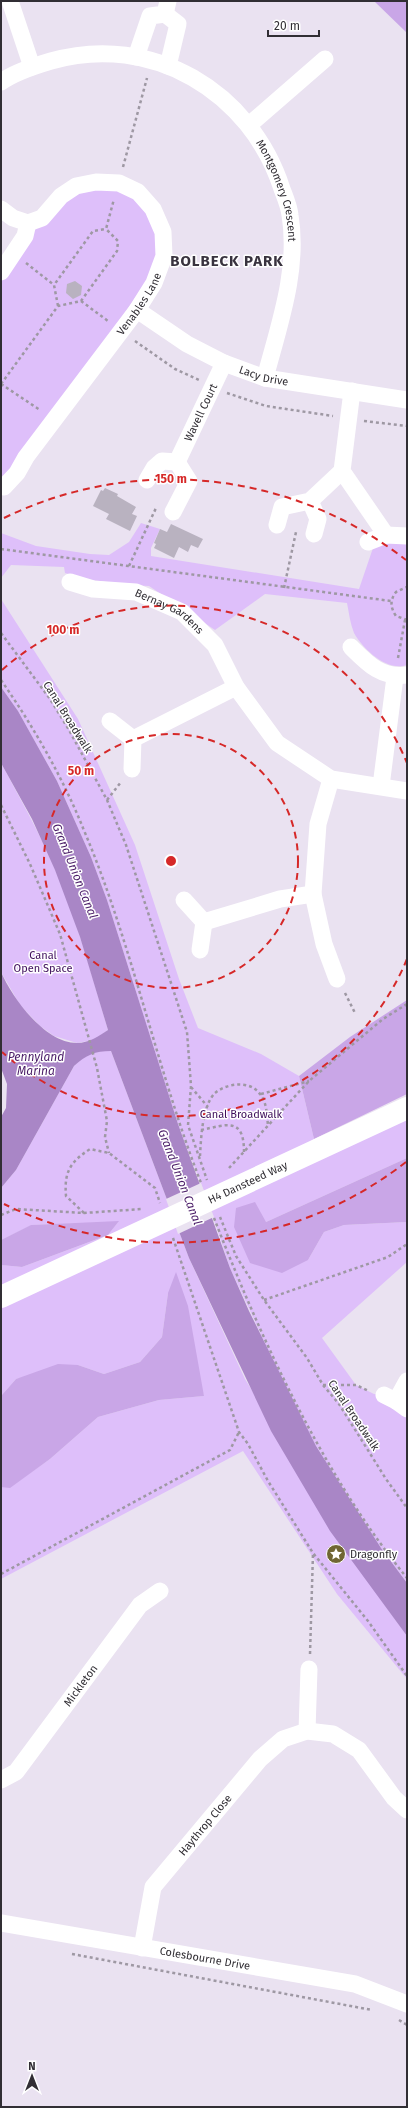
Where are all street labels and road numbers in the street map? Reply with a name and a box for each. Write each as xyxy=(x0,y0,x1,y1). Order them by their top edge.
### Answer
street label: Montgomery Crescent xyxy=(253,137,298,242)
street label: Venables Lane xyxy=(114,271,164,338)
street label: Lacy Drive xyxy=(237,363,289,389)
street label: Wavell Court xyxy=(182,382,220,443)
street label: Bernay Gardens xyxy=(133,586,206,637)
street label: Canal Broadwalk xyxy=(40,679,95,756)
street label: H4 Dansteed Way xyxy=(206,1158,290,1207)
street label: Canal Broadwalk xyxy=(325,1377,382,1453)
street label: Mickleton xyxy=(61,1662,100,1709)
street label: Haythrop Close xyxy=(176,1792,235,1858)
street label: Colesbourne Drive xyxy=(159,1944,251,1973)

